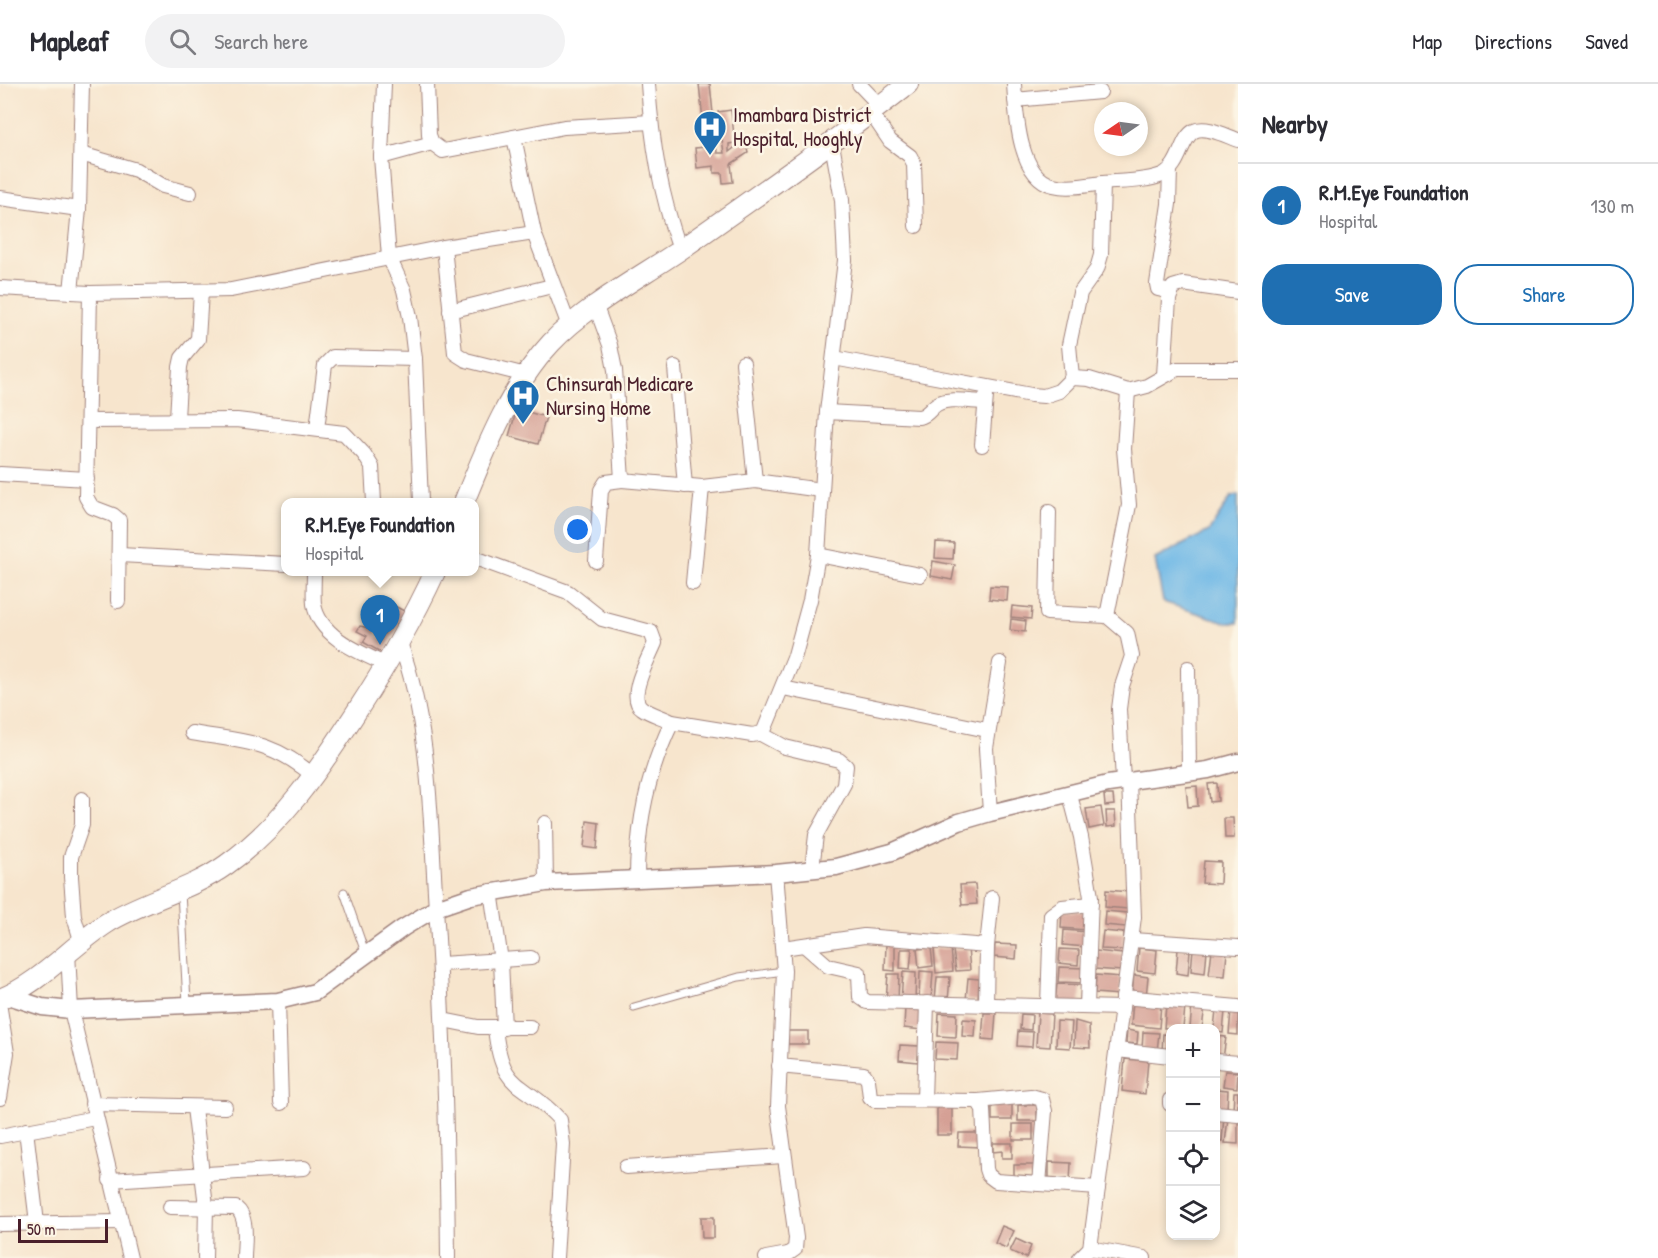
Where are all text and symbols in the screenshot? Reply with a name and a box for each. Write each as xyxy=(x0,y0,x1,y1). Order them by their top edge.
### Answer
search box xyxy=(145,14,565,68)
text: Mapleaf xyxy=(30,22,109,60)
icon: search xyxy=(166,25,199,58)
text: Search here xyxy=(214,26,308,56)
text: Map xyxy=(1412,27,1442,56)
text: Directions xyxy=(1475,27,1552,56)
text: Saved xyxy=(1585,27,1628,56)
place label: Imambara District Hospital, Hooghly xyxy=(733,100,872,153)
north arrow xyxy=(1094,102,1148,156)
text: Nearby xyxy=(1262,106,1328,141)
hospital icon: Imambara District Hospital, Hooghly xyxy=(692,109,728,156)
text: R.M.Eye Foundation xyxy=(1319,177,1469,207)
text: 1 xyxy=(1278,192,1285,219)
text: 130 m xyxy=(1591,192,1634,219)
text: Hospital xyxy=(1319,207,1377,234)
button: Save xyxy=(1262,264,1442,325)
button: Share xyxy=(1454,264,1634,325)
place label: Chinsurah Medicare Nursing Home xyxy=(546,369,694,422)
hospital icon: Chinsurah Medicare Nursing Home xyxy=(505,378,541,425)
popup xyxy=(281,498,479,576)
text: R.M.Eye Foundation xyxy=(305,509,455,539)
your location xyxy=(563,515,592,544)
text: Hospital xyxy=(305,539,363,566)
pin: 1 xyxy=(360,596,400,645)
map controls xyxy=(1166,1024,1220,1240)
button: + xyxy=(1166,1024,1220,1078)
button: − xyxy=(1166,1078,1220,1132)
button: locate xyxy=(1166,1132,1220,1186)
button: layers xyxy=(1166,1186,1220,1240)
scale bar xyxy=(18,1216,108,1244)
text: 50 m xyxy=(27,1218,56,1240)

